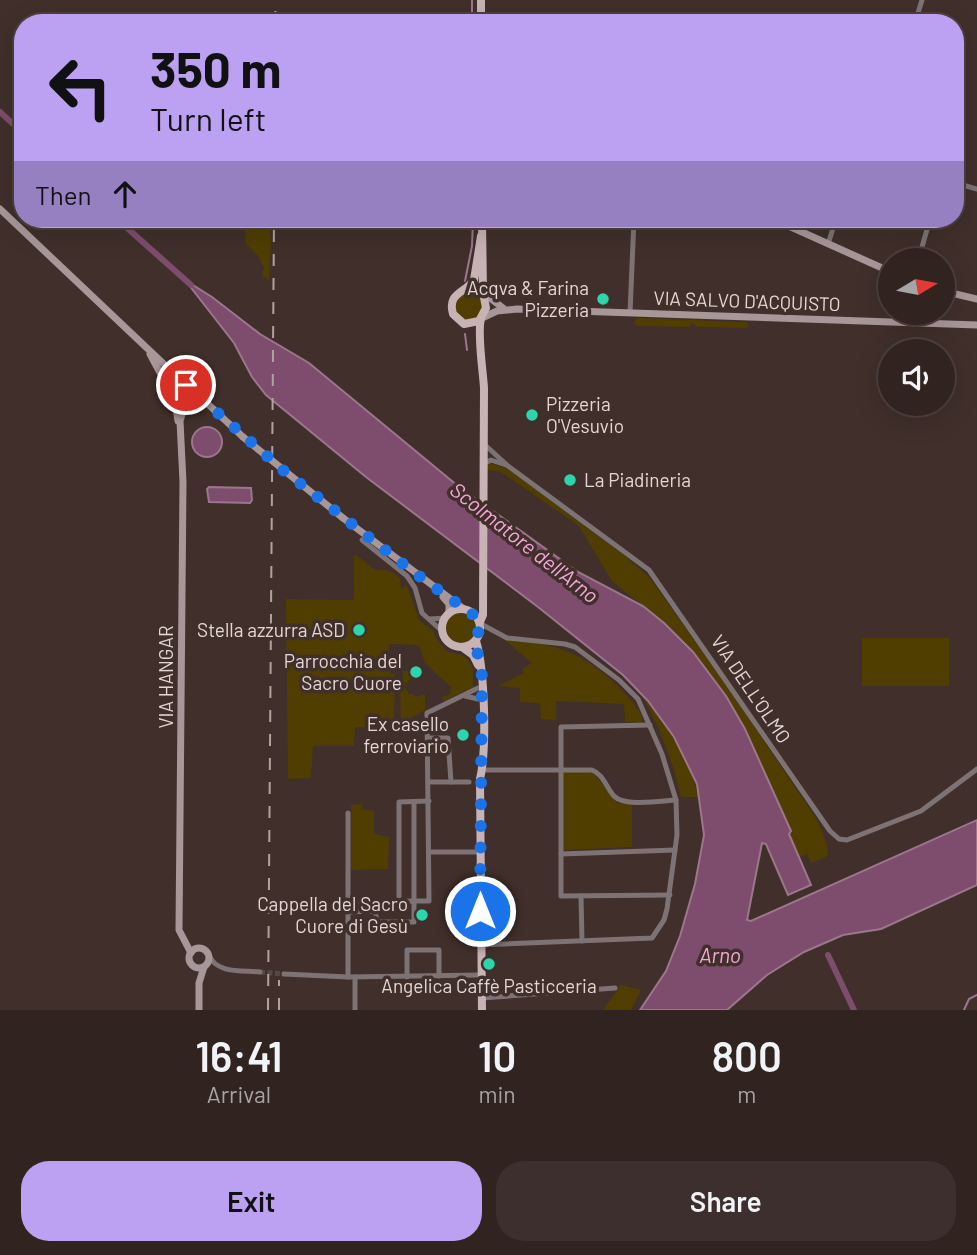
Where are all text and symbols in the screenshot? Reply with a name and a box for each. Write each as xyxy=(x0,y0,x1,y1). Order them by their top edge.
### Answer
text: 350 m xyxy=(150,39,282,98)
icon: left xyxy=(35,42,126,133)
text: Turn left xyxy=(150,99,267,137)
icon: ahead xyxy=(106,175,144,213)
text: Then xyxy=(35,179,92,210)
north arrow xyxy=(878,248,956,326)
map controls xyxy=(878,248,955,416)
place label: Acqva & Farina Pizzeria xyxy=(467,276,589,321)
street label: VIA SALVO D'ACQUISTO xyxy=(653,286,841,315)
marker: Acqva & Farina Pizzeria xyxy=(595,291,611,307)
button: sound xyxy=(878,339,955,416)
pin xyxy=(156,355,216,415)
icon: arrive xyxy=(167,366,205,404)
place label: Pizzeria O'Vesuvio xyxy=(546,392,624,437)
marker: Pizzeria O'Vesuvio xyxy=(524,407,540,423)
place label: La Piadineria xyxy=(584,468,691,491)
marker: La Piadineria xyxy=(562,472,578,488)
water label: Scolmatore dell'Arno xyxy=(446,476,604,607)
place label: Stella azzurra ASD xyxy=(197,618,345,641)
marker: Stella azzurra ASD xyxy=(351,622,367,638)
street label: VIA HANGAR xyxy=(154,625,177,729)
street label: VIA DELL'OLMO xyxy=(707,630,796,747)
place label: Parrocchia del Sacro Cuore xyxy=(284,649,402,694)
marker: Parrocchia del Sacro Cuore xyxy=(408,664,424,680)
place label: Ex casello ferroviario xyxy=(364,712,449,757)
marker: Ex casello ferroviario xyxy=(455,727,471,743)
position arrow xyxy=(443,874,517,948)
place label: Cappella del Sacro Cuore di Gesù xyxy=(257,892,408,937)
marker: Cappella del Sacro Cuore di Gesù xyxy=(414,907,430,923)
water label: Arno xyxy=(699,942,741,967)
marker: Angelica Caffè Pasticceria xyxy=(481,956,497,972)
place label: Angelica Caffè Pasticceria xyxy=(381,974,597,997)
text: 16:41 xyxy=(195,1030,283,1080)
text: 10 xyxy=(478,1030,516,1080)
text: 800 xyxy=(712,1030,782,1080)
text: Arrival xyxy=(207,1080,271,1108)
text: min xyxy=(478,1080,516,1108)
text: m xyxy=(737,1080,756,1108)
button: Exit xyxy=(21,1161,482,1241)
button: Share xyxy=(496,1161,956,1241)

